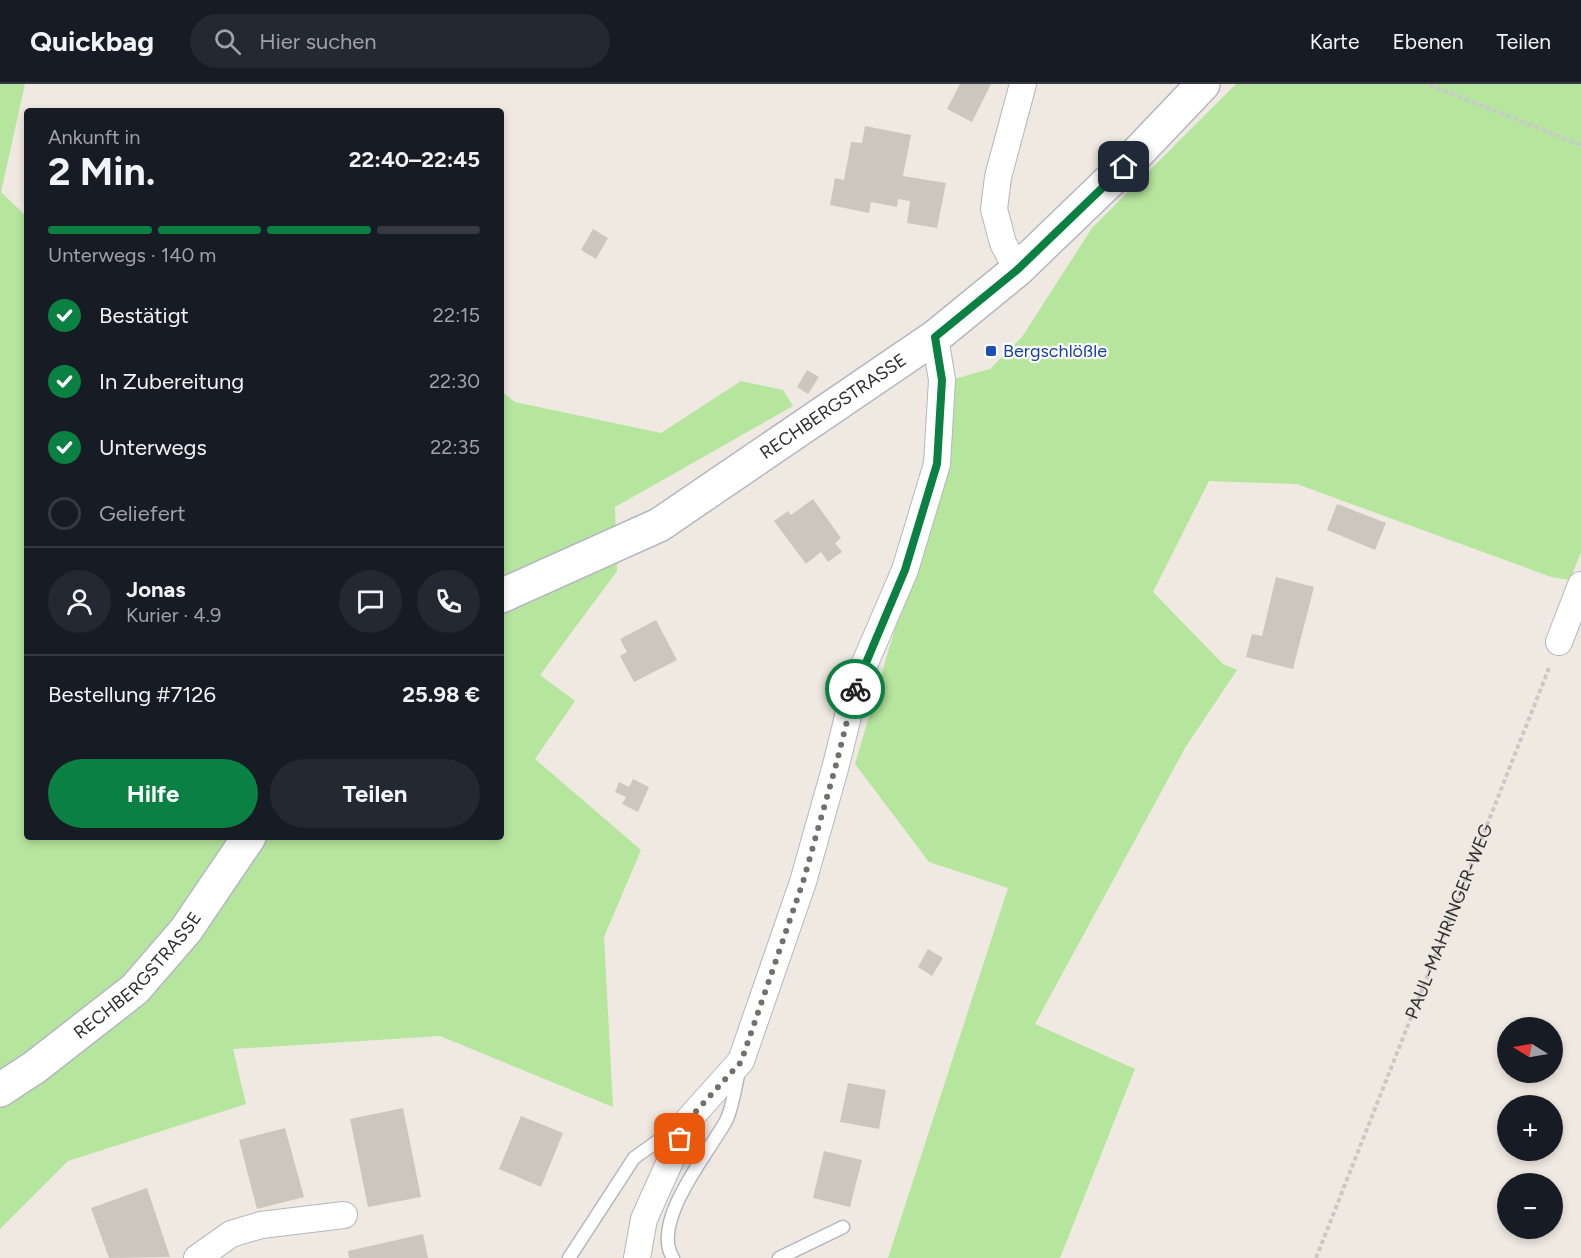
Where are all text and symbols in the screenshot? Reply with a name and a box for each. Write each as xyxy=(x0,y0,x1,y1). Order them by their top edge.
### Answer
search box xyxy=(190,14,610,68)
text: Quickbag xyxy=(30,24,154,58)
icon: search xyxy=(211,25,244,58)
text: Hier suchen xyxy=(259,28,377,55)
text: Karte xyxy=(1310,29,1359,54)
text: Ebenen xyxy=(1392,29,1464,54)
text: Teilen xyxy=(1497,29,1551,54)
text: Ankunft in xyxy=(48,125,140,149)
pin xyxy=(1098,141,1149,192)
text: 22:40–22:45 xyxy=(349,146,480,173)
text: 2 Min. xyxy=(48,148,155,195)
icon: home xyxy=(1107,150,1140,183)
text: Unterwegs · 140 m xyxy=(48,243,216,267)
icon: check xyxy=(48,299,81,332)
text: Bestätigt xyxy=(99,302,189,329)
text: 22:15 xyxy=(433,303,480,327)
place label: Bergschlößle xyxy=(1003,340,1107,362)
marker: Bergschlößle xyxy=(984,344,998,358)
street label: RECHBERGSTRASSE xyxy=(756,349,911,464)
icon: check xyxy=(48,365,81,398)
text: In Zubereitung xyxy=(99,368,244,395)
text: 22:30 xyxy=(429,369,480,393)
icon: check xyxy=(48,431,81,464)
text: Unterwegs xyxy=(99,434,207,461)
text: 22:35 xyxy=(430,435,480,459)
text: Geliefert xyxy=(99,500,186,527)
button: person xyxy=(48,570,111,633)
button: chat xyxy=(339,570,402,633)
button: phone xyxy=(417,570,480,633)
text: Jonas xyxy=(126,576,185,603)
text: Kurier · 4.9 xyxy=(126,603,221,627)
courier xyxy=(825,659,885,719)
icon: bike xyxy=(839,673,872,706)
text: Bestellung #7126 xyxy=(48,681,216,708)
text: 25.98 € xyxy=(402,681,480,708)
button: Hilfe xyxy=(48,759,258,828)
button: Teilen xyxy=(270,759,480,828)
street label: PAUL-MAHRINGER-WEG xyxy=(1401,820,1498,1022)
street label: RECHBERGSTRASSE xyxy=(69,908,206,1044)
north arrow xyxy=(1497,1017,1563,1083)
map controls xyxy=(1497,1017,1563,1239)
button: + xyxy=(1497,1095,1563,1161)
pin xyxy=(654,1113,705,1164)
icon: bag xyxy=(663,1122,696,1155)
button: − xyxy=(1497,1173,1563,1239)

